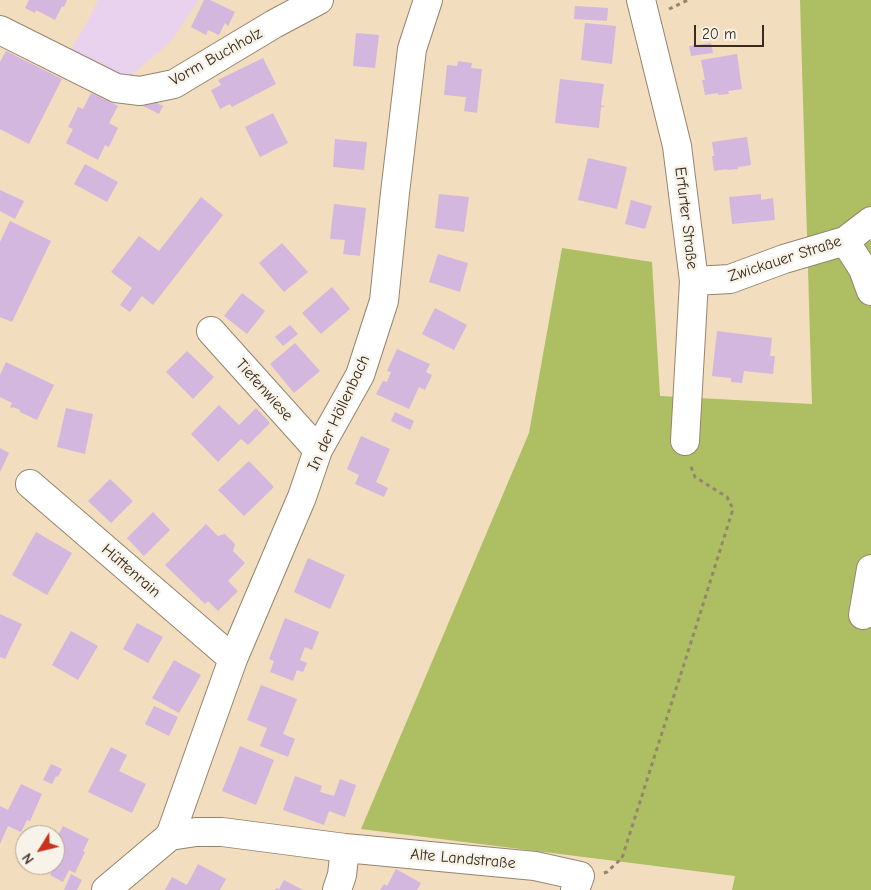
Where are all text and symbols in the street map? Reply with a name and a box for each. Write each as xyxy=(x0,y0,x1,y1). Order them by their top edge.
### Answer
scale bar xyxy=(696,15,766,47)
street label: Vorm Buchholz xyxy=(166,24,266,90)
text: 20 m xyxy=(702,25,736,43)
street label: Erfurter Straße xyxy=(670,166,702,270)
street label: Zwickauer Straße xyxy=(726,232,844,286)
street label: In der Höllenbach xyxy=(304,352,374,474)
street label: Tiefenwiese xyxy=(231,355,297,425)
street label: Hüttenrain xyxy=(98,540,164,602)
north arrow xyxy=(15,825,65,875)
street label: Alte Landstraße xyxy=(410,845,516,873)
text: N xyxy=(19,850,38,867)

